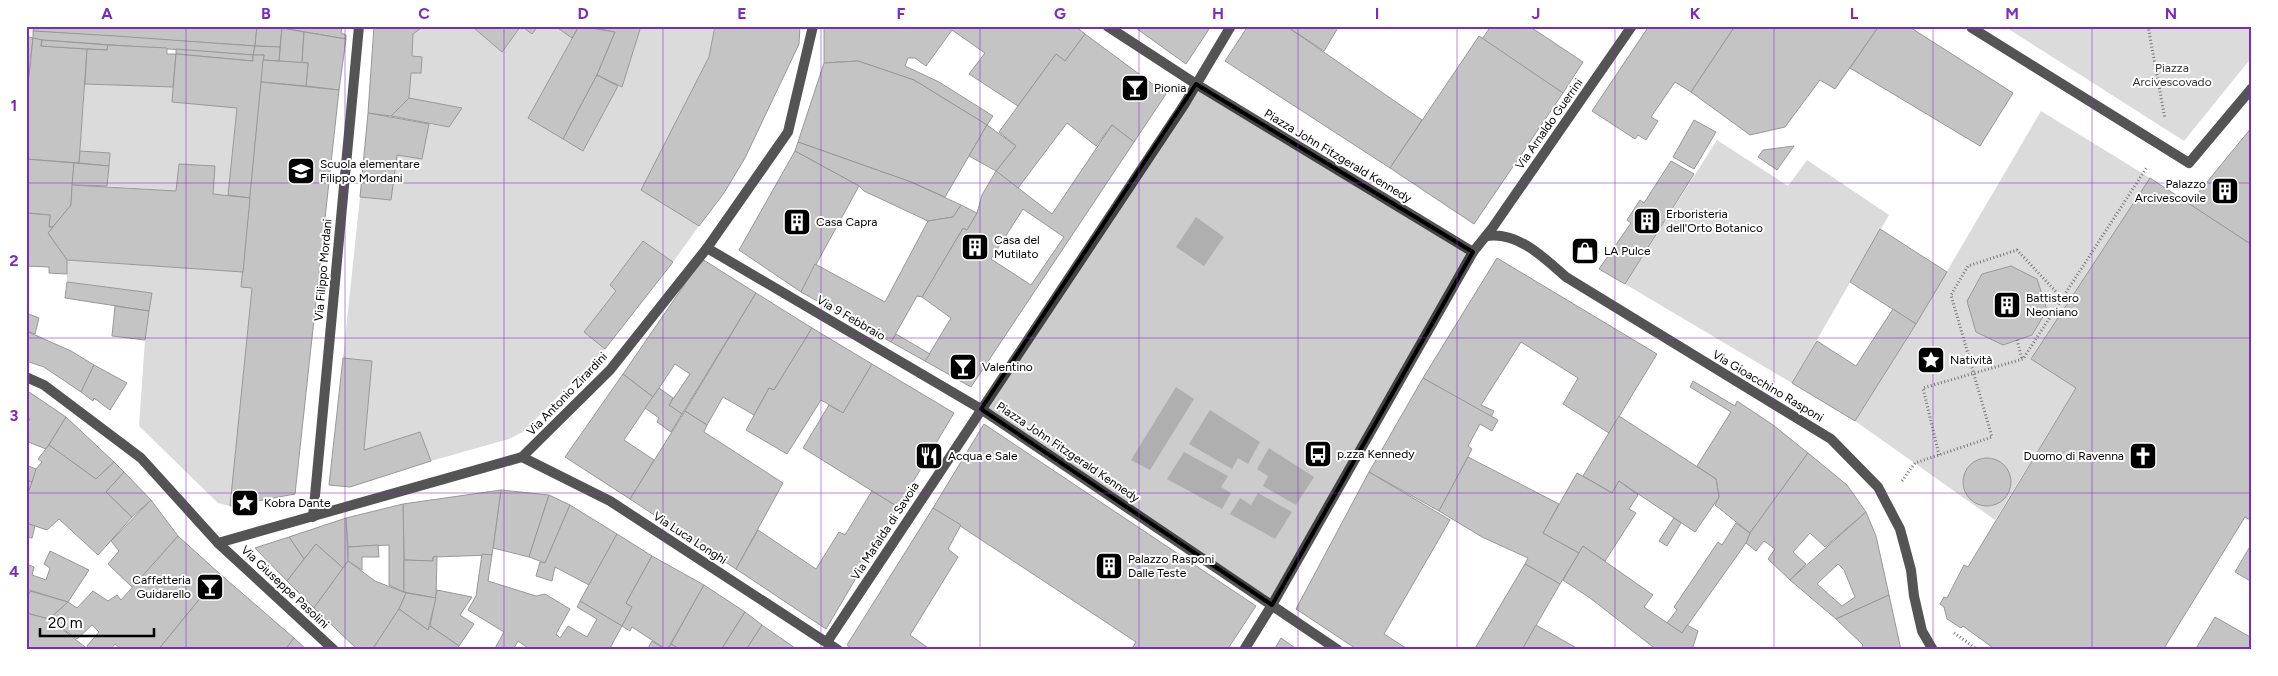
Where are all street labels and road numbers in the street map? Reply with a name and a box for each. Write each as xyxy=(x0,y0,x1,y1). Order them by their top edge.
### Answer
street label: Via Arnaldo Guerrini xyxy=(1512,76,1586,172)
street label: Piazza John Fitzgerald Kennedy xyxy=(1262,106,1415,206)
street label: Via Filippo Mordani xyxy=(312,218,334,322)
street label: Via 9 Febbraio xyxy=(814,293,888,343)
street label: Via Gioacchino Rasponi xyxy=(1710,347,1826,425)
street label: Via Antonio Zirardini xyxy=(524,350,610,438)
street label: Piazza John Fitzgerald Kennedy xyxy=(994,399,1143,506)
street label: Via Mafalda di Savoia xyxy=(848,479,922,583)
street label: Via Luca Longhi xyxy=(650,509,730,567)
street label: Via Giuseppe Pasolini xyxy=(238,543,332,631)

